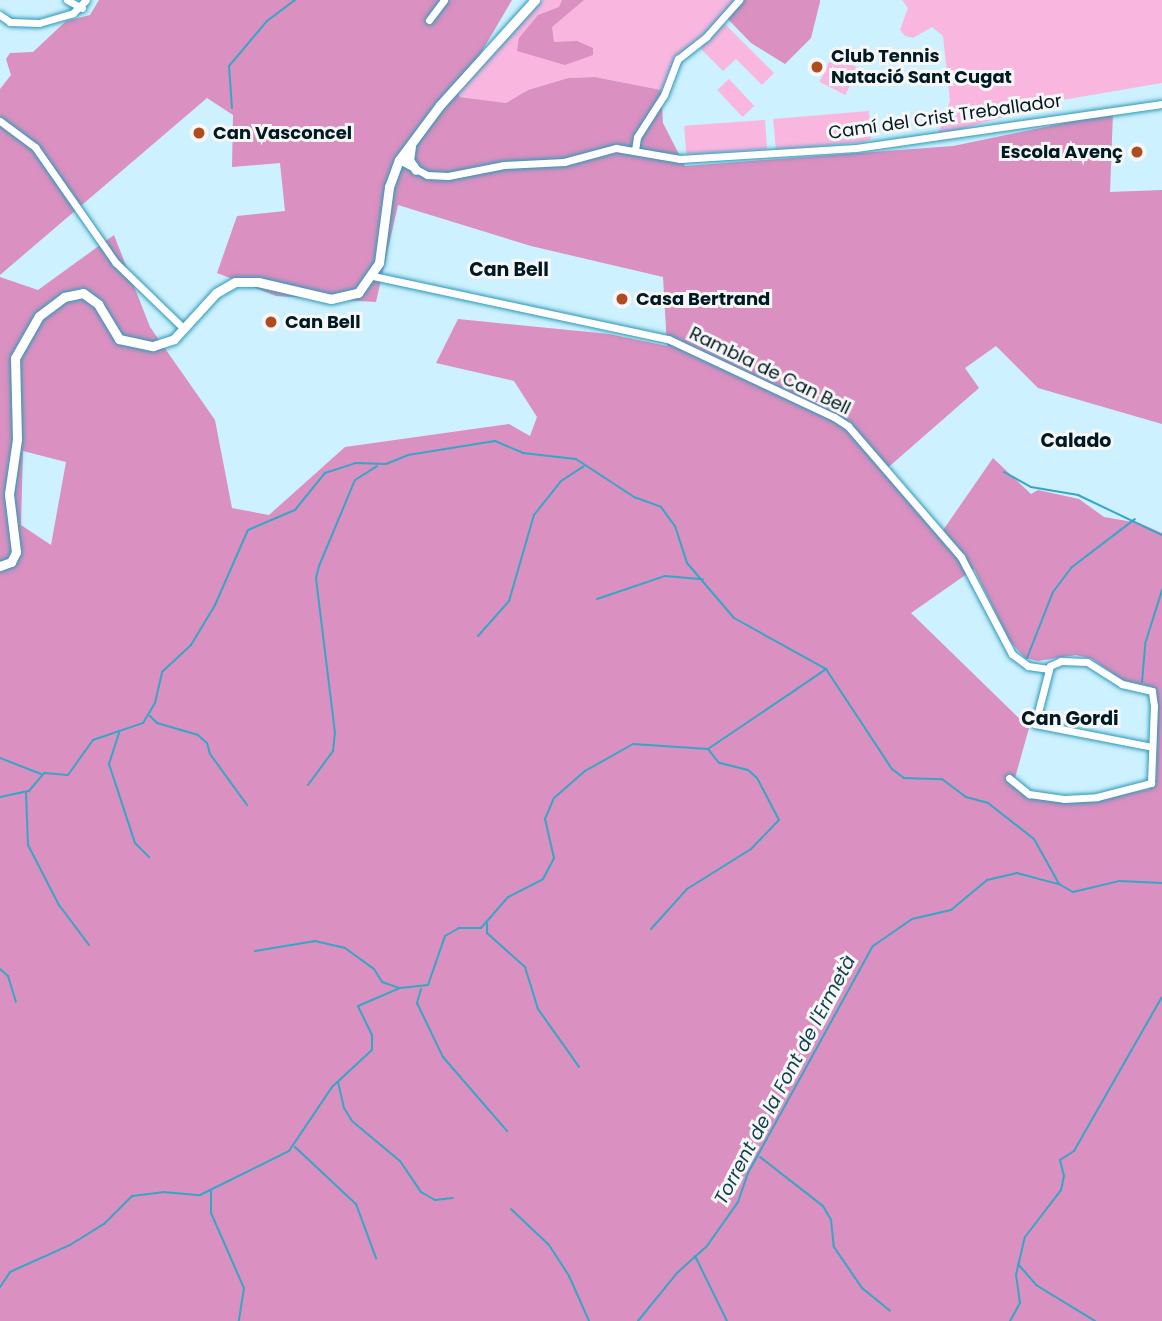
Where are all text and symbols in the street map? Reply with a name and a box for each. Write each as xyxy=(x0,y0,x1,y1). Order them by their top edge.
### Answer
place label: Club Tennis Natació Sant Cugat xyxy=(831,46,1012,88)
marker: Club Tennis Natació Sant Cugat xyxy=(809,59,825,75)
street label: Camí del Crist Treballador xyxy=(827,90,1063,144)
place label: Can Vasconcel xyxy=(213,122,352,144)
marker: Can Vasconcel xyxy=(191,125,207,141)
place label: Escola Avenç xyxy=(1001,141,1123,163)
marker: Escola Avenç xyxy=(1129,144,1145,160)
district label: Can Bell xyxy=(469,259,549,281)
place label: Casa Bertrand xyxy=(636,288,770,310)
marker: Casa Bertrand xyxy=(614,291,630,307)
place label: Can Bell xyxy=(285,311,360,333)
marker: Can Bell xyxy=(263,314,279,330)
street label: Rambla de Can Bell xyxy=(686,323,854,419)
district label: Calado xyxy=(1041,430,1111,452)
district label: Can Gordi xyxy=(1021,708,1119,730)
water label: Torrent de la Font de l'Ermetà xyxy=(709,951,861,1209)

